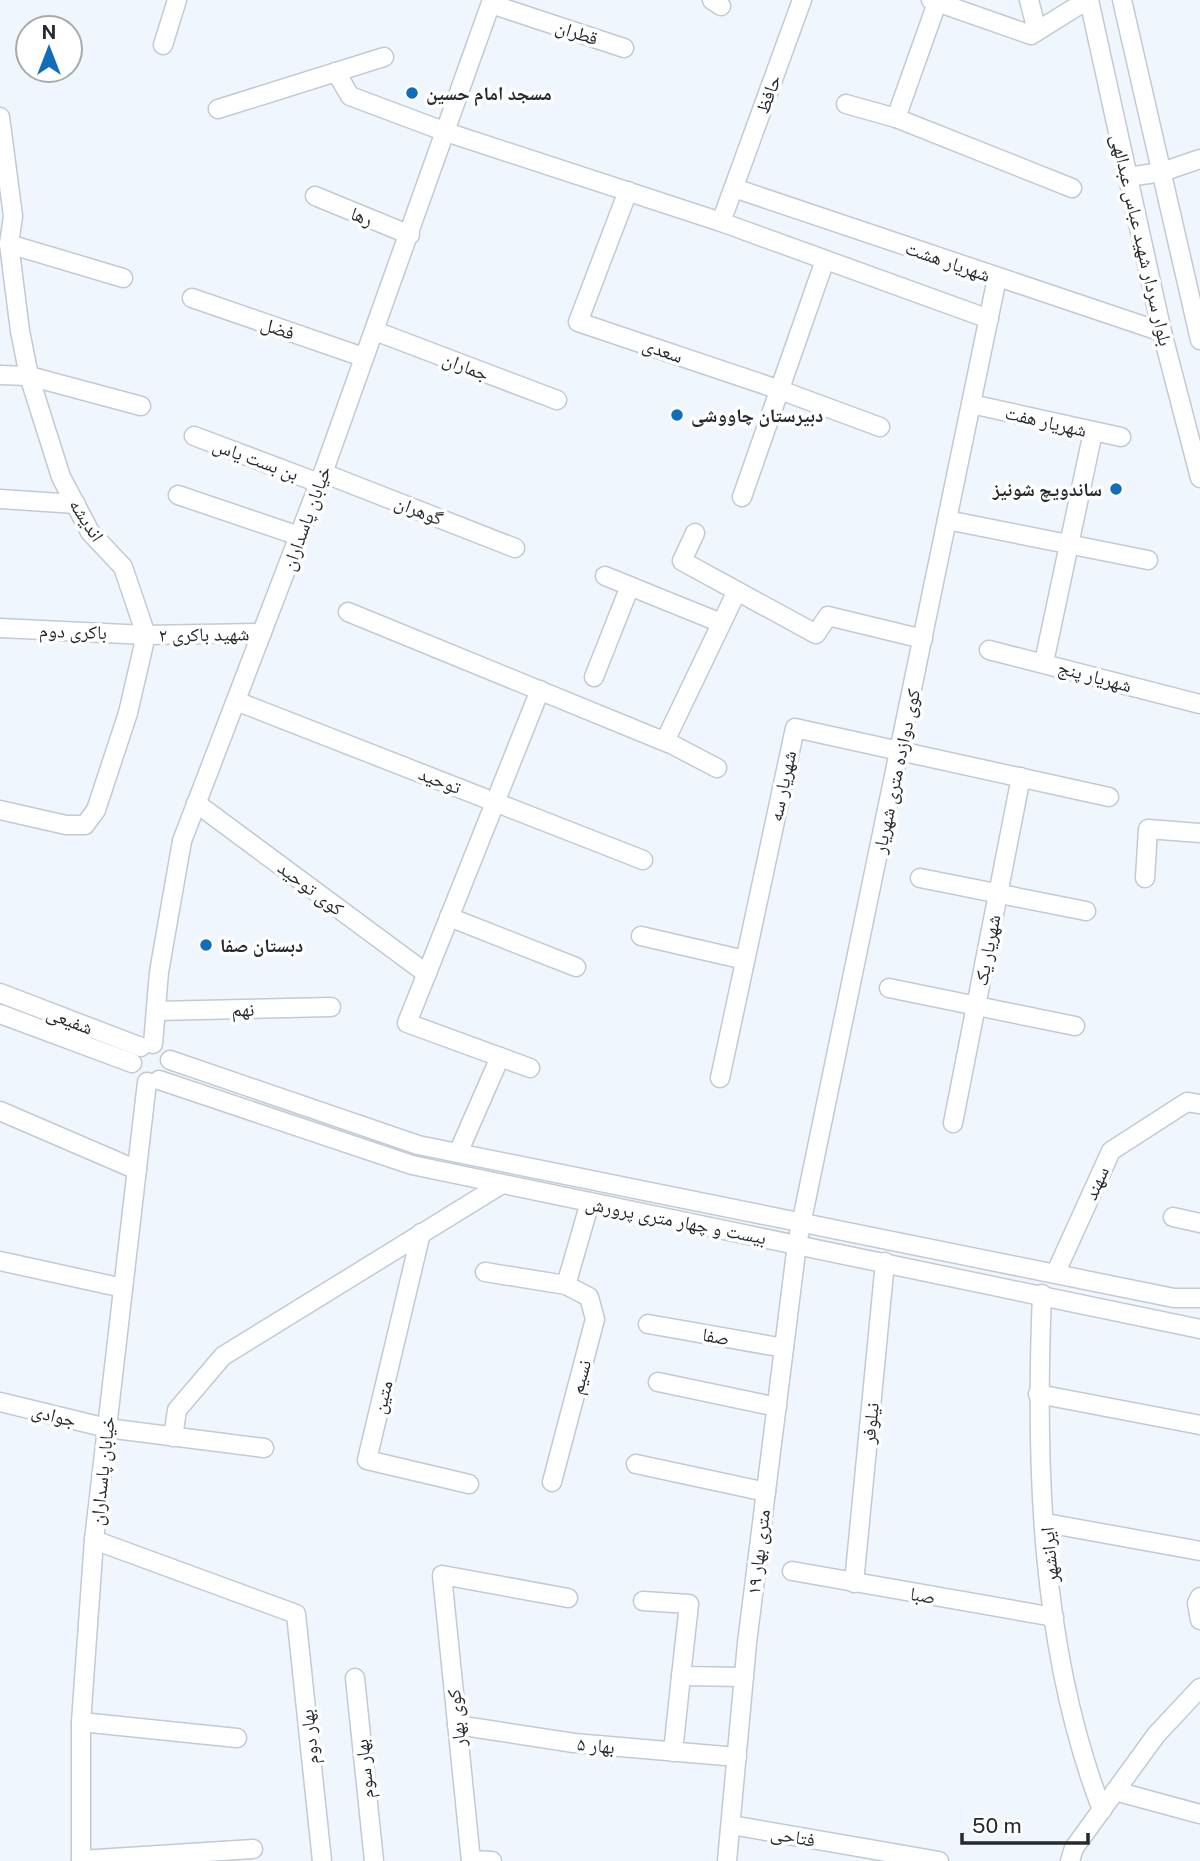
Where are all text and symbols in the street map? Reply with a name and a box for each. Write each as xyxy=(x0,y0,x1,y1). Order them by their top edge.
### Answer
north arrow xyxy=(14,14,84,84)
street label: قطران xyxy=(553,15,601,50)
text: N xyxy=(42,21,56,43)
street label: حافظ xyxy=(751,72,785,116)
place label: مسجد امام حسین xyxy=(426,82,552,107)
marker: مسجد امام حسین xyxy=(404,85,420,101)
street label: بلوار سردار شهید عباس عبدالهی xyxy=(1106,132,1177,348)
street label: رها xyxy=(347,202,376,231)
street label: شهریار هشت xyxy=(902,236,993,287)
street label: فضل xyxy=(258,312,298,345)
street label: سعدی xyxy=(640,333,686,368)
street label: جماران xyxy=(439,347,492,386)
street label: شهریار هفت xyxy=(1003,401,1089,442)
place label: دبیرستان چاووشی xyxy=(691,404,823,427)
marker: دبیرستان چاووشی xyxy=(669,407,685,423)
street label: بن بست یاس xyxy=(210,433,302,486)
street label: خیابان پاسداران xyxy=(277,463,336,574)
place label: ساندویچ شونیز xyxy=(992,478,1102,502)
marker: ساندویچ شونیز xyxy=(1108,481,1124,497)
street label: گوهران xyxy=(391,490,446,530)
street label: اندیشه xyxy=(65,495,109,546)
street label: باکری دوم xyxy=(39,619,107,646)
street label: شهید باکری ۲ xyxy=(158,622,250,647)
street label: شهریار پنج xyxy=(1055,656,1134,698)
street label: کوی دوازده متری شهریار xyxy=(868,687,925,856)
street label: شهریار سه xyxy=(764,749,801,824)
street label: توحید xyxy=(415,762,465,799)
street label: کوی توحید xyxy=(273,856,348,921)
street label: شهریار یک xyxy=(969,913,1006,988)
place label: دبستان صفا xyxy=(220,934,303,957)
marker: دبستان صفا xyxy=(198,937,214,953)
street label: نهم xyxy=(232,998,254,1022)
street label: شفیعی xyxy=(43,1001,96,1040)
street label: سهند xyxy=(1079,1163,1114,1204)
street label: بیست و چهار متری پرورش xyxy=(584,1192,768,1249)
street label: صفا xyxy=(701,1323,731,1349)
street label: نسیم xyxy=(565,1357,597,1397)
street label: متین xyxy=(367,1378,398,1416)
street label: جوادی xyxy=(29,1399,79,1432)
street label: نیلوفر xyxy=(857,1401,884,1446)
street label: خیابان پاسداران xyxy=(85,1415,120,1527)
street label: ۱۹ متری بهار xyxy=(742,1508,775,1596)
street label: ایرانشهر xyxy=(1036,1526,1063,1585)
street label: صبا xyxy=(909,1582,937,1609)
street label: کوی بهار xyxy=(442,1688,471,1749)
street label: بهار دوم xyxy=(295,1708,326,1766)
street label: بهار ۵ xyxy=(576,1732,616,1759)
street label: بهار سوم xyxy=(350,1738,381,1800)
scale bar xyxy=(962,1801,1088,1845)
text: 50 m xyxy=(972,1813,1022,1838)
street label: فتاحی xyxy=(769,1821,817,1852)

